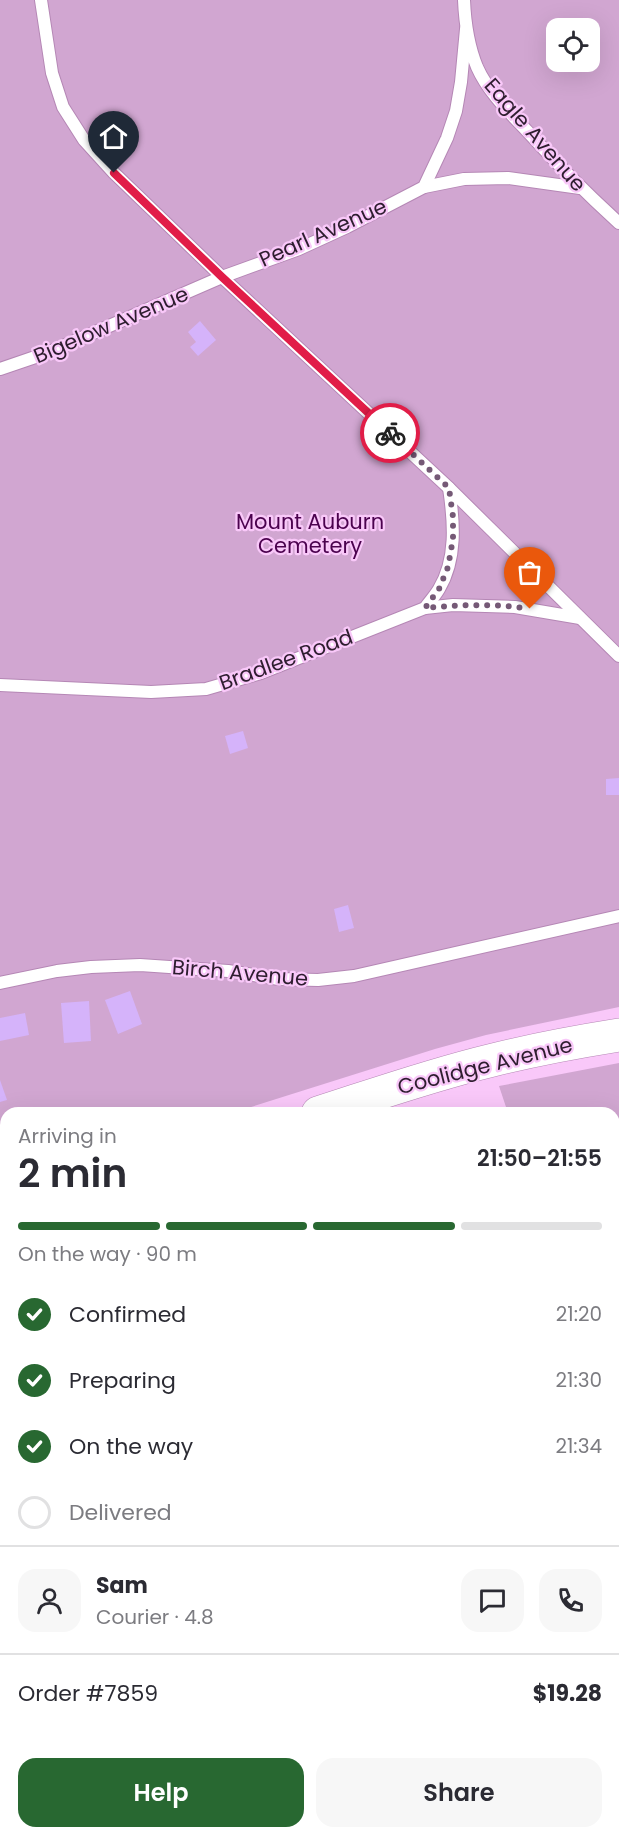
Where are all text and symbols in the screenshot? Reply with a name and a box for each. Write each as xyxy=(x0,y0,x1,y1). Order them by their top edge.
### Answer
map controls xyxy=(546,18,600,72)
button: locate xyxy=(546,18,600,72)
street label: Eagle Avenue xyxy=(478,72,593,198)
pin xyxy=(88,111,139,173)
icon: home xyxy=(97,120,130,153)
street label: Pearl Avenue xyxy=(254,191,391,274)
street label: Bigelow Avenue xyxy=(29,279,193,370)
courier xyxy=(360,403,420,463)
icon: bike xyxy=(374,417,407,450)
park label: Mount Auburn Cemetery xyxy=(236,507,384,560)
pin xyxy=(504,547,555,609)
icon: bag xyxy=(513,556,546,589)
street label: Bradlee Road xyxy=(215,622,357,697)
street label: Birch Avenue xyxy=(171,952,309,993)
street label: Coolidge Avenue xyxy=(394,1030,575,1101)
text: Arriving in xyxy=(18,1122,117,1150)
text: 21:50–21:55 xyxy=(477,1143,602,1174)
text: 2 min xyxy=(18,1146,127,1201)
text: On the way · 90 m xyxy=(18,1240,197,1268)
icon: check xyxy=(18,1298,51,1331)
text: Confirmed xyxy=(69,1299,186,1330)
text: 21:20 xyxy=(556,1300,602,1328)
icon: check xyxy=(18,1364,51,1397)
text: Preparing xyxy=(69,1365,176,1396)
text: 21:30 xyxy=(556,1366,602,1394)
icon: check xyxy=(18,1430,51,1463)
text: On the way xyxy=(69,1431,193,1462)
text: 21:34 xyxy=(555,1432,602,1460)
text: Delivered xyxy=(69,1497,172,1528)
button: person xyxy=(18,1569,81,1632)
button: chat xyxy=(461,1569,524,1632)
button: phone xyxy=(539,1569,602,1632)
text: Sam xyxy=(96,1570,148,1601)
text: Courier · 4.8 xyxy=(96,1603,214,1631)
text: Order #7859 xyxy=(18,1678,158,1709)
text: $19.28 xyxy=(533,1678,602,1709)
button: Help xyxy=(18,1758,304,1827)
button: Share xyxy=(316,1758,602,1827)

